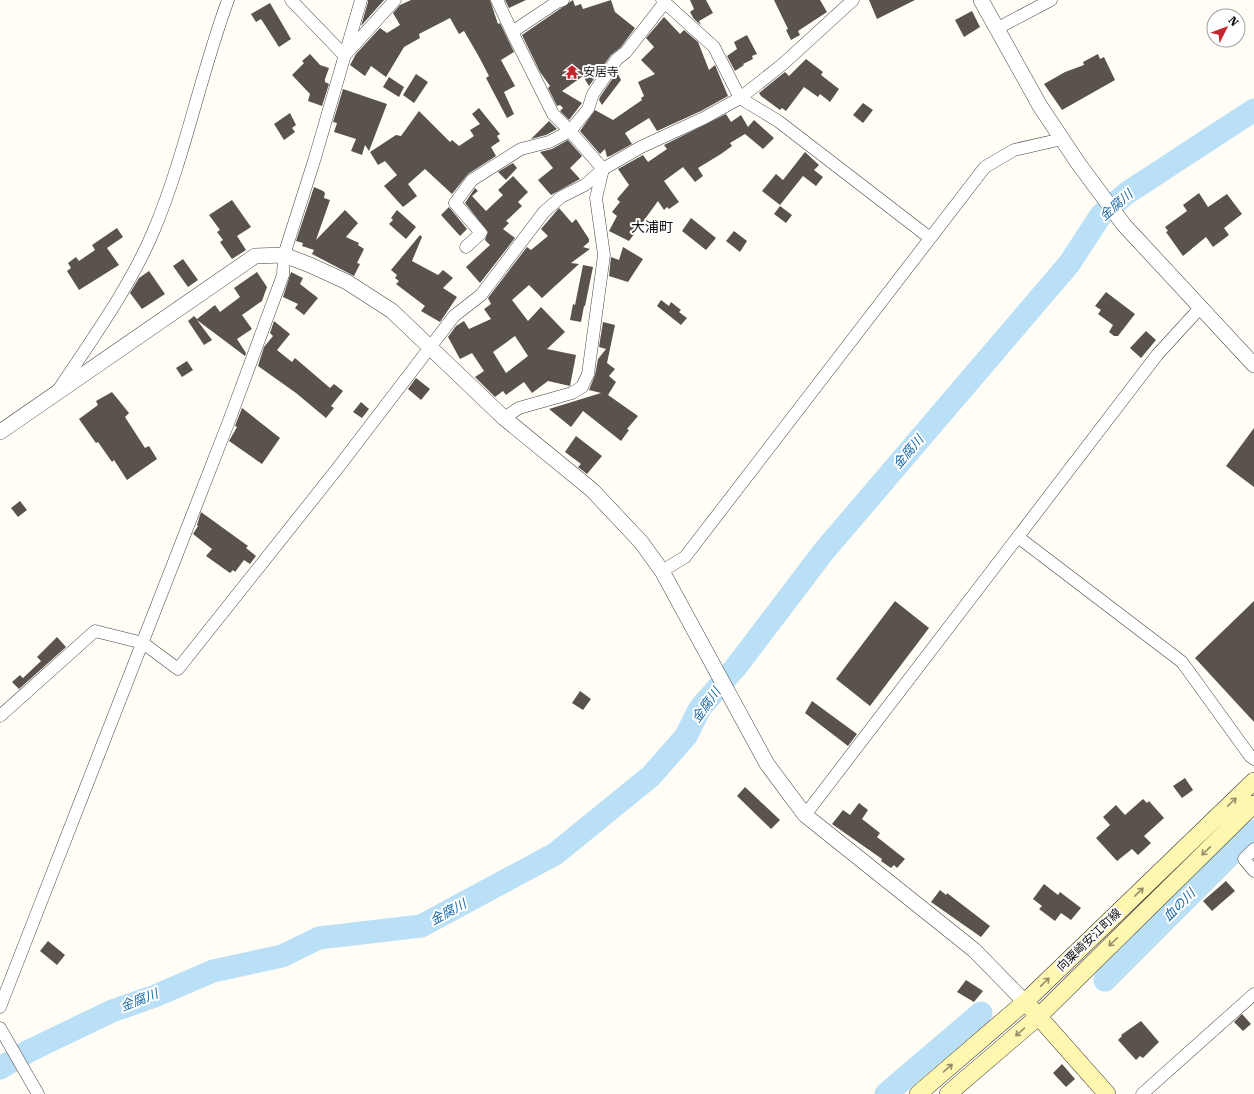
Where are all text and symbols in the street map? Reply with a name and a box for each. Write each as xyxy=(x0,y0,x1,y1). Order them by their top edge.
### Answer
north arrow xyxy=(1206,8,1246,48)
text: N xyxy=(1225,14,1241,30)
temple icon: 安居寺 xyxy=(564,64,580,80)
place label: 安居寺 xyxy=(583,65,619,79)
water label: 金腐川 xyxy=(1096,185,1137,223)
district label: 大浦町 xyxy=(631,219,673,235)
water label: 金腐川 xyxy=(890,431,928,472)
water label: 金腐川 xyxy=(688,683,725,725)
one-way arrow xyxy=(1227,797,1237,807)
one-way arrow xyxy=(1201,846,1211,856)
water label: 血の川 xyxy=(1160,884,1200,924)
one-way arrow xyxy=(1134,887,1144,897)
water label: 金腐川 xyxy=(427,895,470,928)
street label: 向粟崎安江町線 xyxy=(1054,906,1124,974)
one-way arrow xyxy=(1108,937,1118,947)
one-way arrow xyxy=(1040,978,1050,987)
water label: 金腐川 xyxy=(118,985,162,1014)
one-way arrow xyxy=(1014,1028,1025,1037)
one-way arrow xyxy=(942,1064,953,1073)

